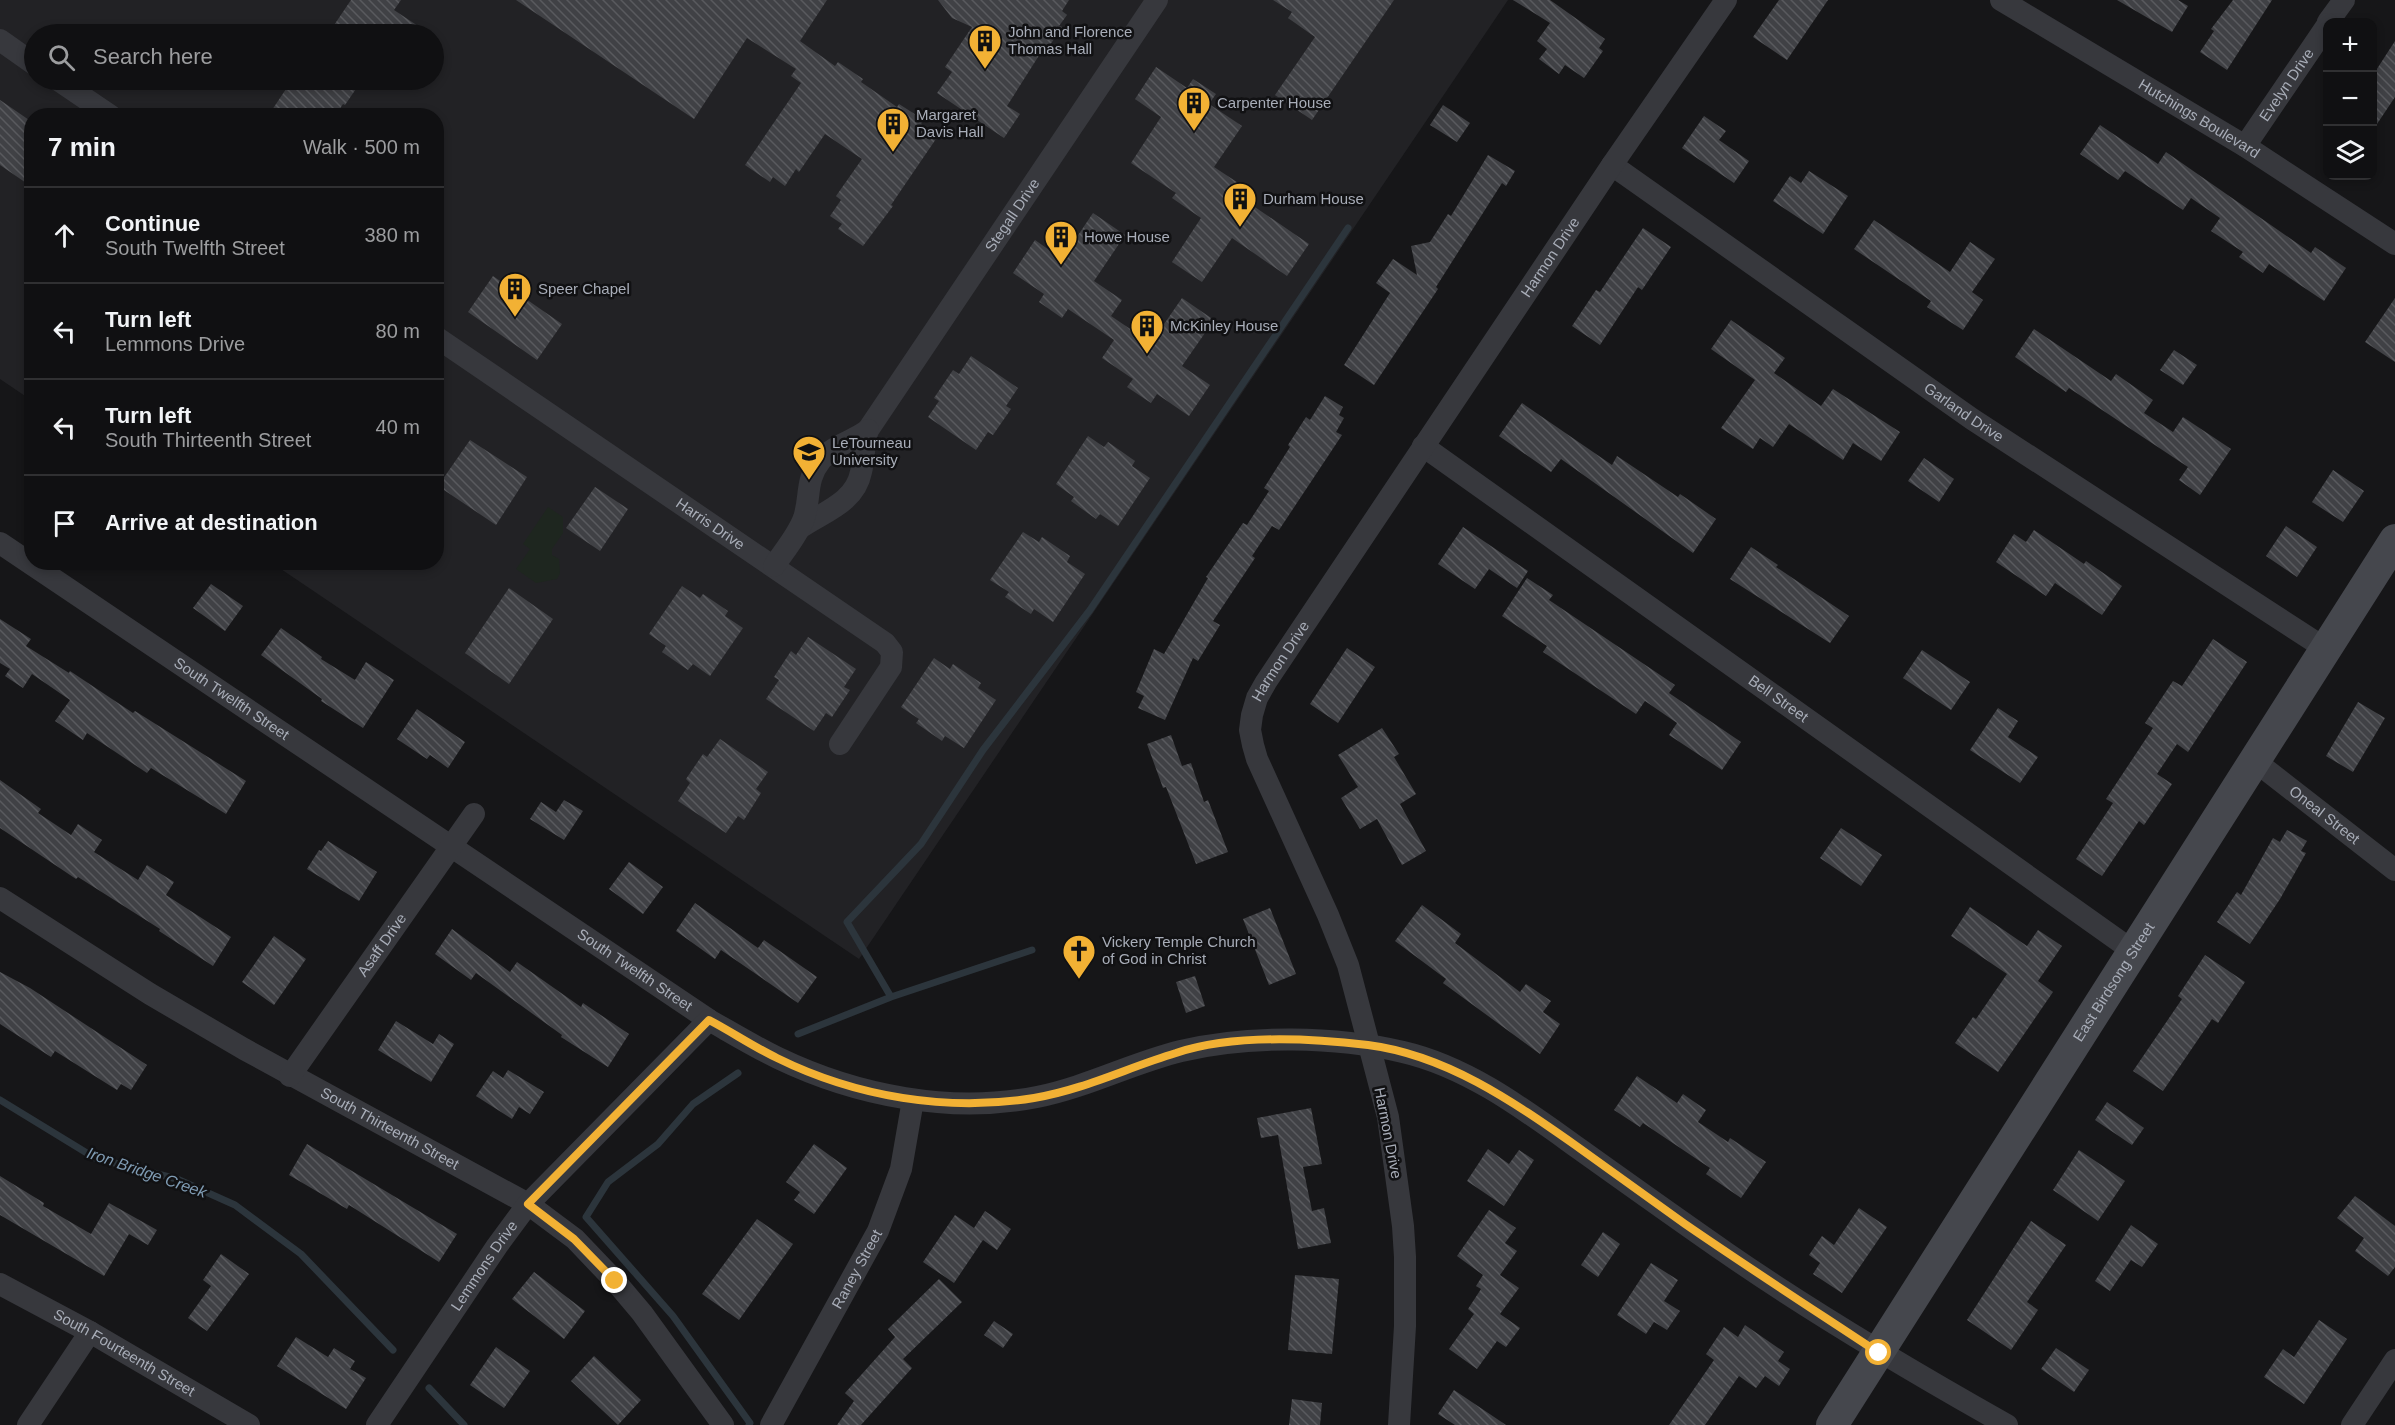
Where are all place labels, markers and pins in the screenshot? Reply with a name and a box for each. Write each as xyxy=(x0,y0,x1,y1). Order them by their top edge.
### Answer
building icon: John and Florence Thomas Hall xyxy=(967,23,1003,70)
place label: John and Florence Thomas Hall xyxy=(1008,23,1132,57)
building icon: Carpenter House xyxy=(1176,85,1212,132)
place label: Carpenter House xyxy=(1217,94,1331,111)
building icon: Margaret Davis Hall xyxy=(875,106,911,153)
place label: Margaret Davis Hall xyxy=(916,106,984,140)
building icon: Durham House xyxy=(1222,181,1258,228)
place label: Durham House xyxy=(1263,190,1364,207)
building icon: Howe House xyxy=(1043,219,1079,266)
place label: Howe House xyxy=(1084,228,1170,245)
building icon: Speer Chapel xyxy=(497,271,533,318)
place label: Speer Chapel xyxy=(538,280,630,297)
building icon: McKinley House xyxy=(1129,308,1165,355)
place label: McKinley House xyxy=(1170,317,1278,334)
school or university icon: LeTourneau University xyxy=(791,434,827,481)
place label: LeTourneau University xyxy=(832,434,911,468)
church icon: Vickery Temple Church of God in Christ xyxy=(1061,933,1097,980)
place label: Vickery Temple Church of God in Christ xyxy=(1102,933,1256,967)

